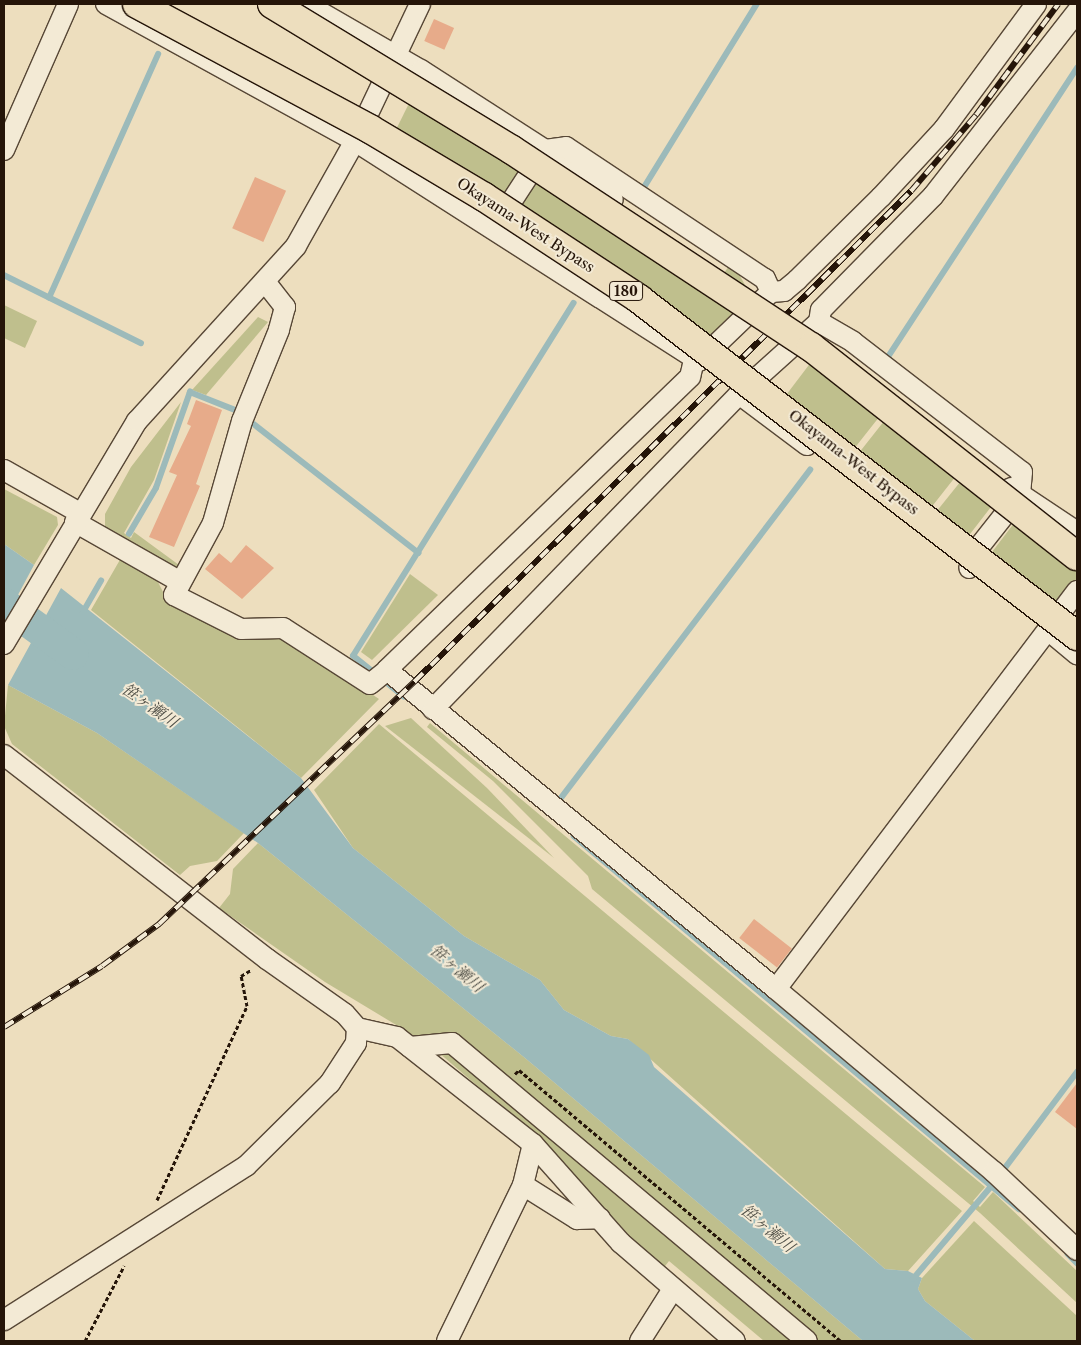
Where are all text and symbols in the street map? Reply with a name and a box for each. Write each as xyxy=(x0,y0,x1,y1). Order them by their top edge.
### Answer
street label: Okayama-West Bypass xyxy=(454,174,598,276)
road number: 180 xyxy=(608,280,644,302)
street label: Okayama-West Bypass xyxy=(785,406,923,518)
water label: 笹ヶ瀬川 xyxy=(118,679,182,731)
water label: 笹ヶ瀬川 xyxy=(426,940,488,996)
water label: 笹ヶ瀬川 xyxy=(737,1200,799,1256)

